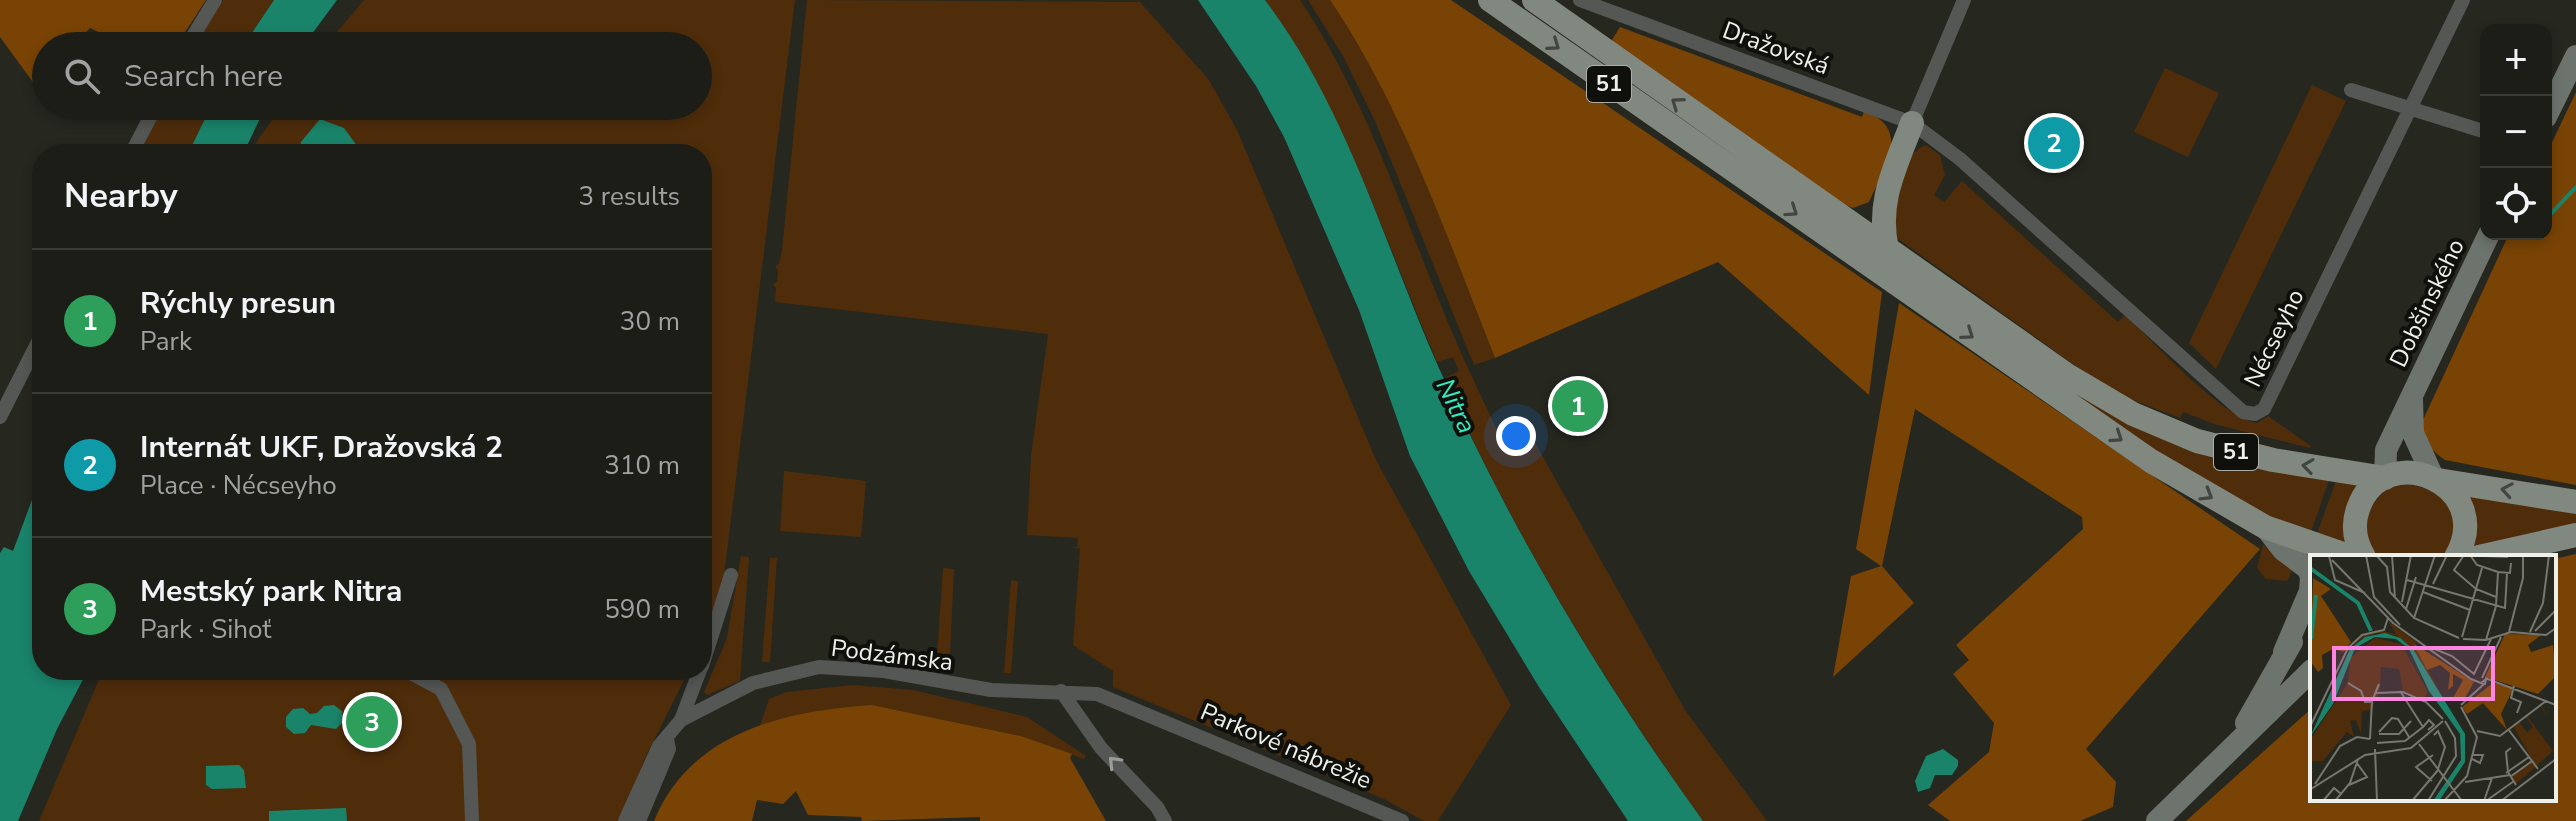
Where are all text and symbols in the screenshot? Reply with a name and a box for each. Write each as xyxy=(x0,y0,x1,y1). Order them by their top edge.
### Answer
street label: Dražovská xyxy=(1718,14,1834,82)
map controls xyxy=(2480,24,2552,240)
button: + xyxy=(2480,24,2552,96)
search box xyxy=(32,32,712,120)
one-way arrow xyxy=(1545,35,1559,50)
icon: search xyxy=(60,54,104,98)
text: Search here xyxy=(124,56,283,97)
road number: 51 xyxy=(1587,66,1631,102)
button: − xyxy=(2480,96,2552,168)
one-way arrow xyxy=(1672,98,1686,113)
pin: 2 xyxy=(2028,113,2080,173)
button: locate xyxy=(2480,168,2552,240)
text: Nearby xyxy=(64,173,178,219)
text: 3 results xyxy=(579,179,680,214)
one-way arrow xyxy=(1784,202,1798,217)
street label: Dobšinského xyxy=(2382,234,2472,372)
text: Rýchly presun xyxy=(140,283,336,324)
street label: Nécseyho xyxy=(2237,284,2311,392)
text: 1 xyxy=(82,304,98,339)
text: 30 m xyxy=(620,304,680,339)
text: Park xyxy=(140,324,192,359)
one-way arrow xyxy=(1960,324,1974,339)
water label: Nitra xyxy=(1428,373,1484,439)
pin: 1 xyxy=(1552,376,1604,436)
your location xyxy=(1496,416,1536,456)
text: Internát UKF, Dražovská 2 xyxy=(140,427,503,468)
one-way arrow xyxy=(2108,427,2122,442)
road number: 51 xyxy=(2214,434,2258,470)
text: 2 xyxy=(82,448,98,483)
text: 310 m xyxy=(604,448,680,483)
one-way arrow xyxy=(2301,458,2315,475)
text: Place · Nécseyho xyxy=(140,468,337,503)
one-way arrow xyxy=(2500,483,2514,500)
one-way arrow xyxy=(2198,485,2213,501)
inset map xyxy=(2310,555,2556,801)
text: Mestský park Nitra xyxy=(140,571,402,612)
text: 3 xyxy=(82,592,98,627)
text: 590 m xyxy=(604,592,680,627)
text: Park · Sihoť xyxy=(140,612,271,647)
street label: Podzámska xyxy=(829,632,955,678)
pin: 3 xyxy=(346,692,398,752)
street label: Parkové nábrežie xyxy=(1196,696,1376,796)
one-way arrow xyxy=(1109,757,1124,771)

